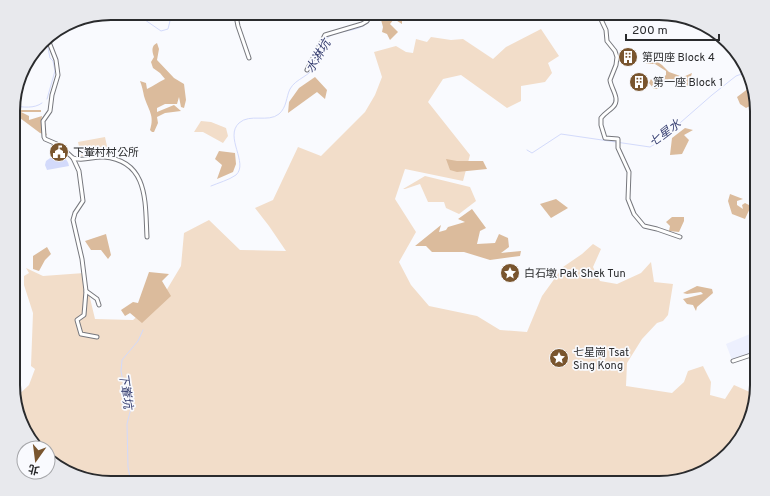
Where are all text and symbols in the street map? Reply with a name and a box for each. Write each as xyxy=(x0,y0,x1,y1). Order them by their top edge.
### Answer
scale bar xyxy=(626,16,719,42)
text: 200 m xyxy=(632,23,668,39)
water label: 水淋坑 xyxy=(303,35,336,76)
building icon: 第四座 Block 4 xyxy=(617,46,639,68)
place label: 第四座 Block 4 xyxy=(642,51,715,65)
building icon: 第一座 Block 1 xyxy=(628,71,650,93)
place label: 第一座 Block 1 xyxy=(653,76,723,90)
water label: 七星水 xyxy=(646,116,686,151)
public building icon: 下輋村村公所 xyxy=(48,141,70,163)
place label: 下輋村村公所 xyxy=(73,146,139,160)
place icon: 白石墩 Pak Shek Tun xyxy=(499,262,521,284)
place label: 白石墩 Pak Shek Tun xyxy=(524,267,626,281)
place label: 七星崗 Tsat Sing Kong xyxy=(573,346,629,373)
place icon: 七星崗 Tsat Sing Kong xyxy=(548,347,570,369)
water label: 下輋坑 xyxy=(115,372,136,412)
north arrow xyxy=(16,440,56,480)
text: 北 xyxy=(27,461,41,477)

